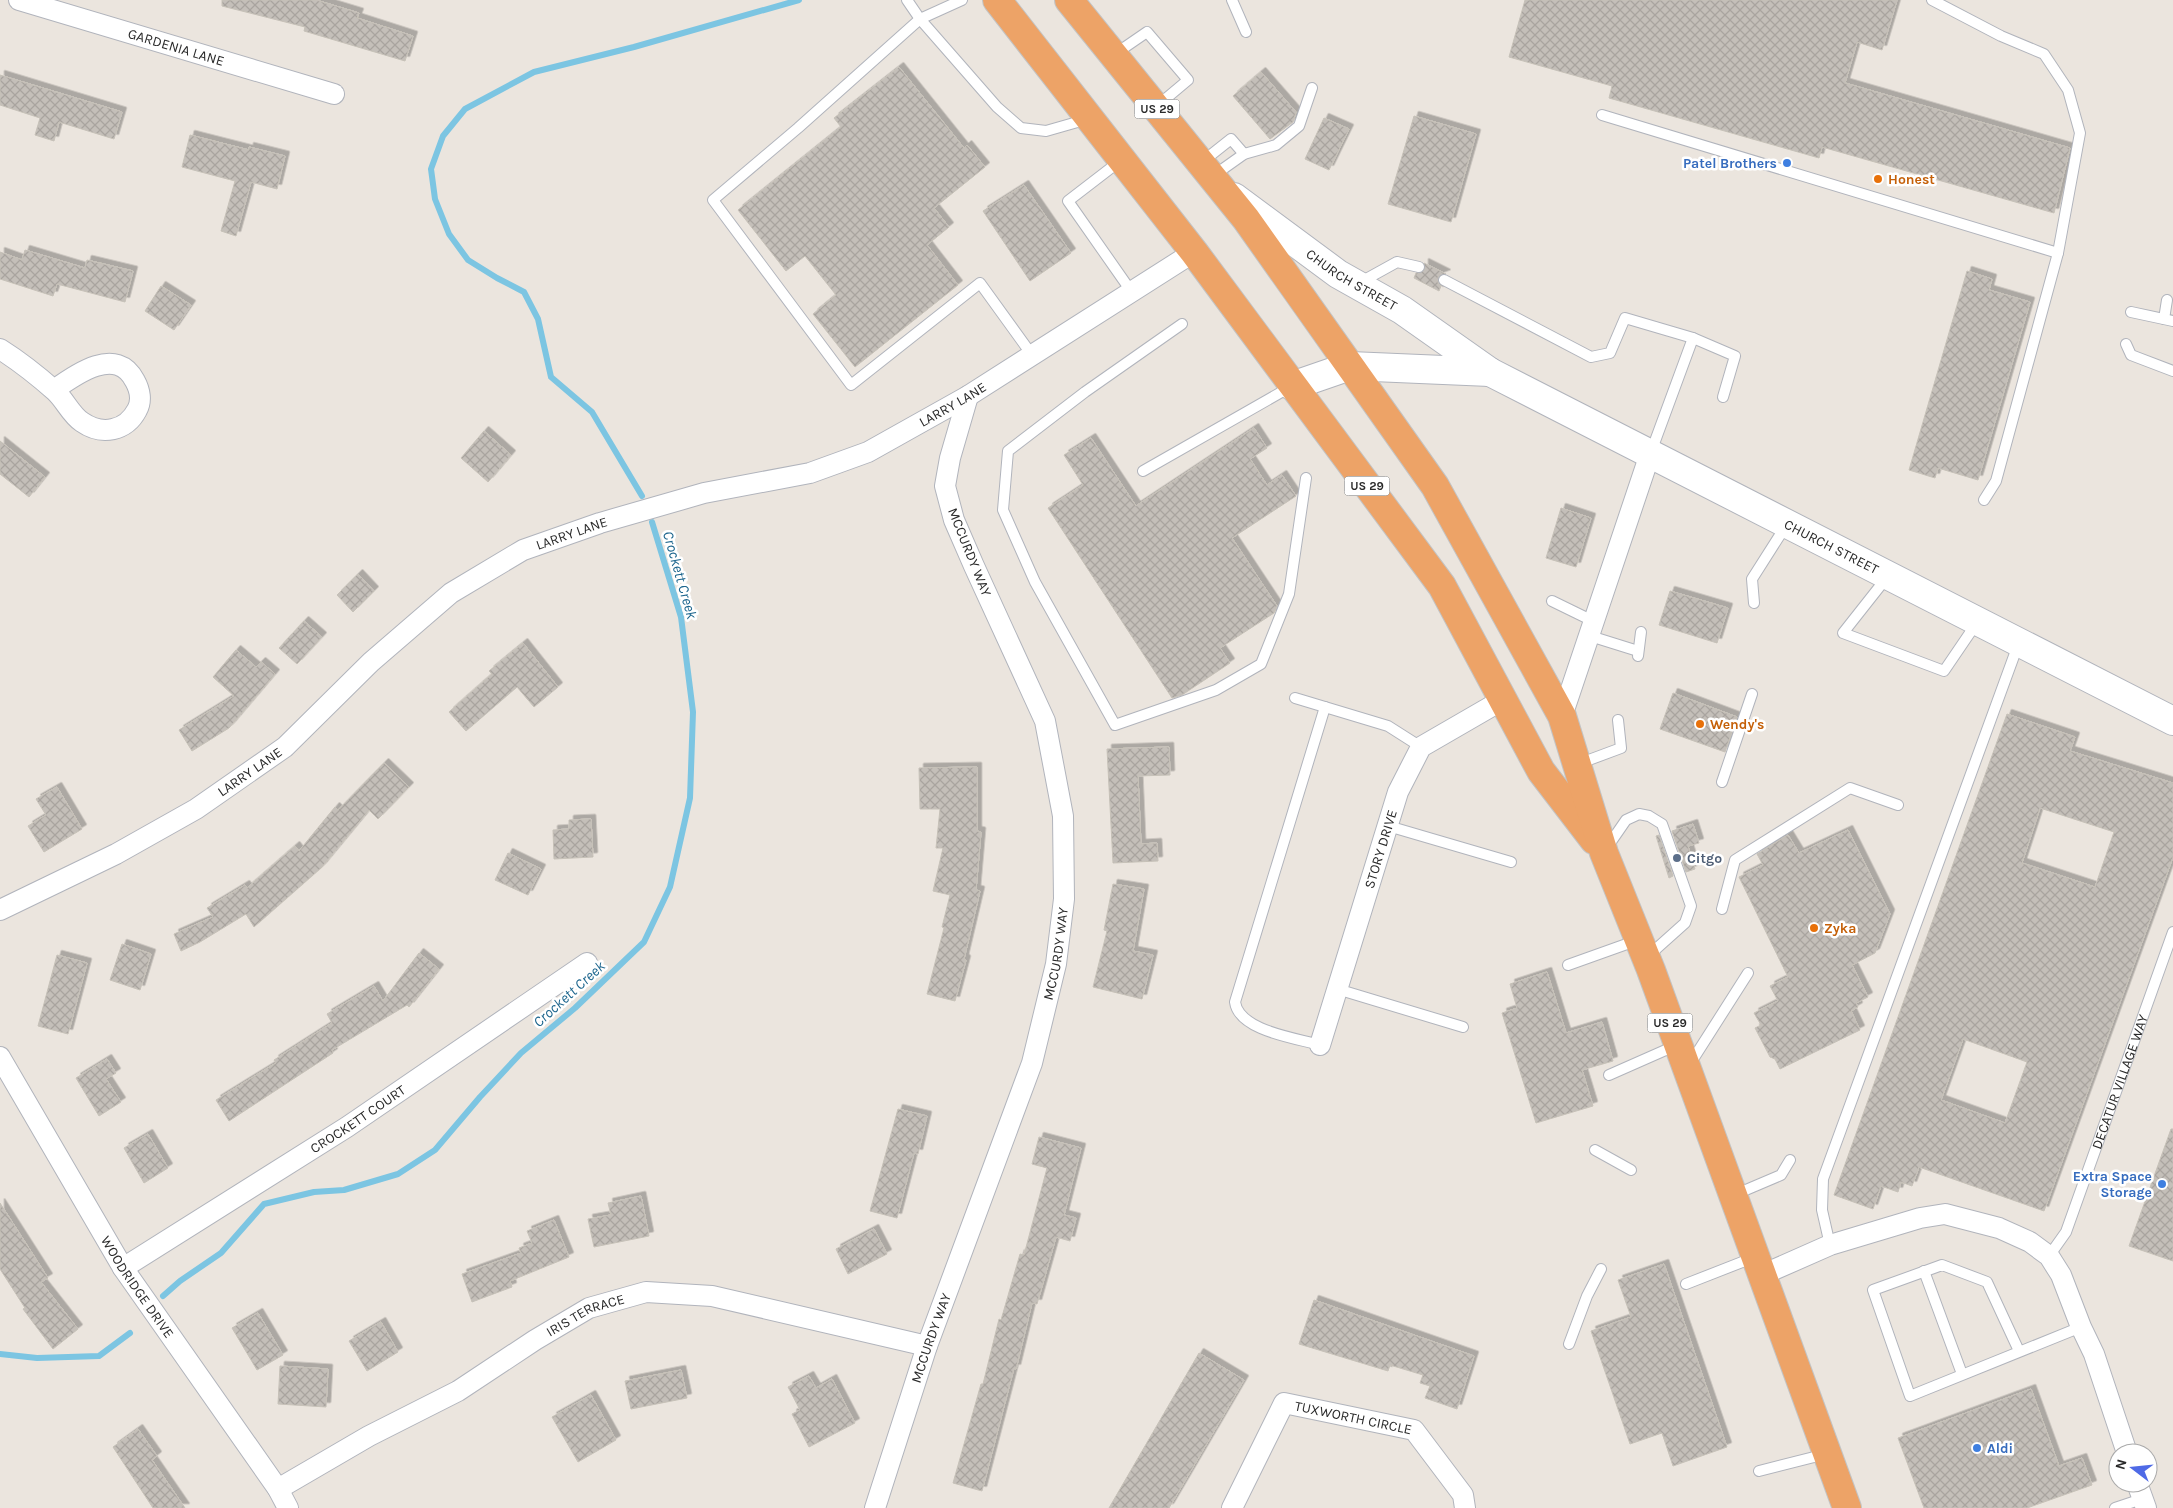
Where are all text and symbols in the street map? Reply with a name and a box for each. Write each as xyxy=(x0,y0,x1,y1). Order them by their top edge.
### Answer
street label: GARDENIA LANE xyxy=(126,25,226,70)
road number: US 29 xyxy=(1134,100,1180,118)
place label: Patel Brothers xyxy=(1683,155,1777,172)
marker: Patel Brothers xyxy=(1781,157,1793,169)
place label: Honest xyxy=(1888,171,1935,188)
marker: Honest xyxy=(1872,173,1884,185)
street label: CHURCH STREET xyxy=(1303,245,1400,314)
street label: LARRY LANE xyxy=(916,379,990,431)
road number: US 29 xyxy=(1344,476,1390,496)
street label: MCCURDY WAY xyxy=(944,505,995,599)
street label: LARRY LANE xyxy=(534,513,610,554)
street label: CHURCH STREET xyxy=(1781,516,1881,578)
water label: Crockett Creek xyxy=(659,529,701,621)
place label: Wendy's xyxy=(1710,716,1764,733)
marker: Wendy's xyxy=(1694,718,1706,730)
street label: LARRY LANE xyxy=(214,744,286,800)
street label: STORY DRIVE xyxy=(1361,808,1401,891)
place label: Citgo xyxy=(1687,850,1722,867)
marker: Citgo xyxy=(1671,852,1683,864)
street label: MCCURDY WAY xyxy=(1040,906,1072,1002)
place label: Zyka xyxy=(1824,920,1856,937)
marker: Zyka xyxy=(1808,922,1820,934)
water label: Crockett Creek xyxy=(529,957,609,1031)
street label: DECATUR VILLAGE WAY xyxy=(2088,1012,2152,1152)
road number: US 29 xyxy=(1648,1014,1692,1032)
street label: CROCKETT COURT xyxy=(307,1082,409,1157)
place label: Extra Space Storage xyxy=(2073,1168,2152,1201)
marker: Extra Space Storage xyxy=(2156,1178,2168,1190)
street label: WOODRIDGE DRIVE xyxy=(97,1233,177,1341)
street label: MCCURDY WAY xyxy=(908,1290,955,1385)
street label: IRIS TERRACE xyxy=(543,1291,626,1340)
street label: TUXWORTH CIRCLE xyxy=(1293,1397,1413,1438)
place label: Aldi xyxy=(1987,1440,2013,1457)
marker: Aldi xyxy=(1971,1442,1983,1454)
north arrow xyxy=(2108,1443,2158,1493)
text: N xyxy=(2111,1457,2131,1472)

